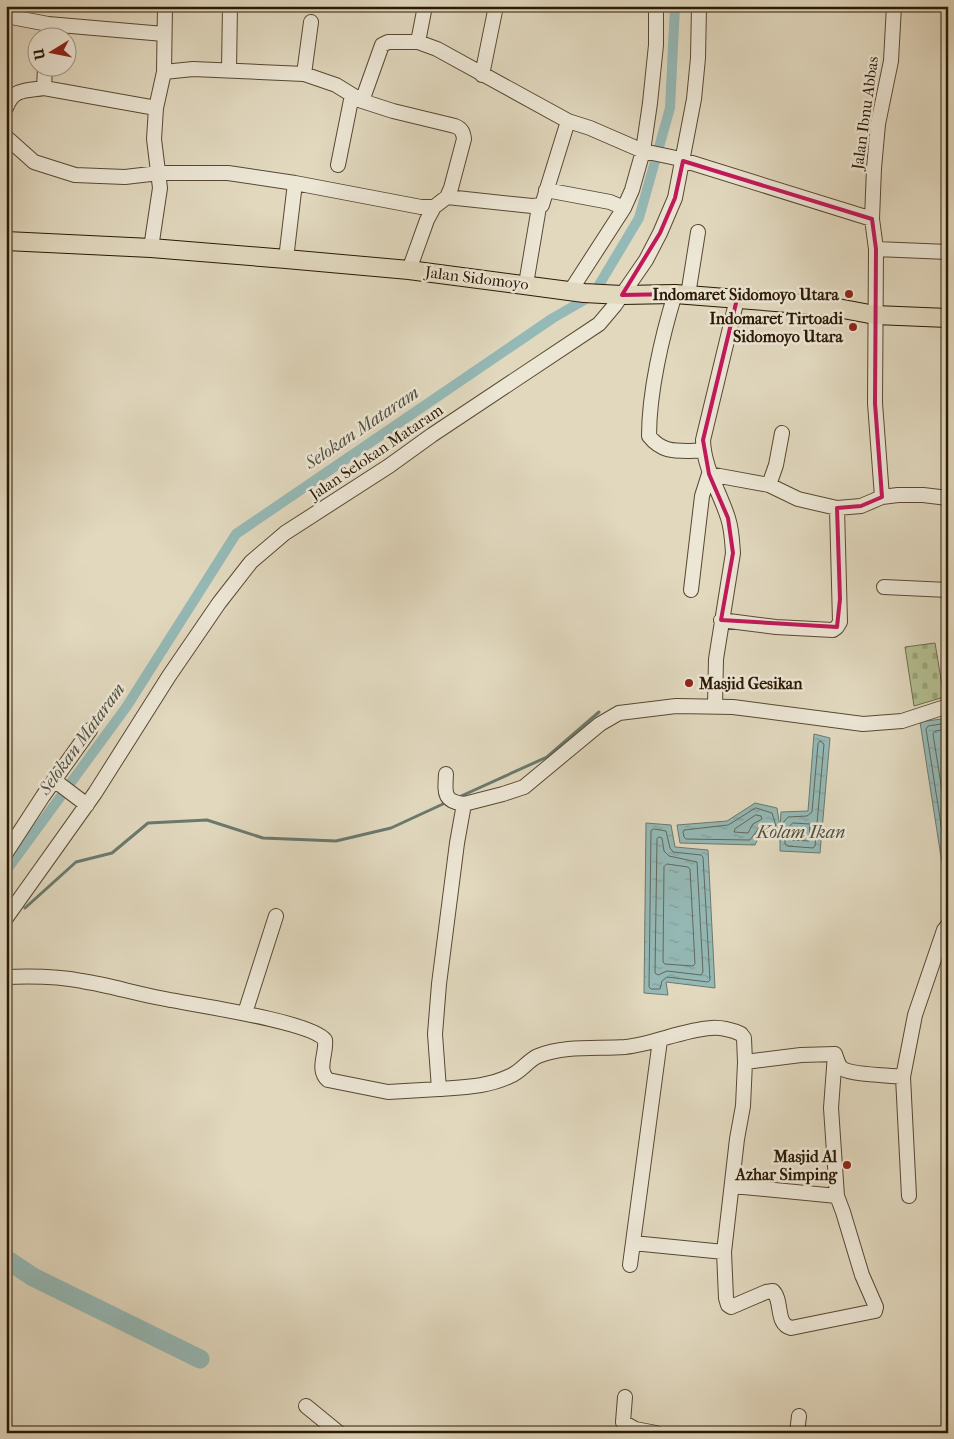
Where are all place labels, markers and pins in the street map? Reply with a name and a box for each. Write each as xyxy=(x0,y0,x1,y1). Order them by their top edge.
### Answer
place label: Indomaret Sidomoyo Utara xyxy=(652,285,840,305)
marker: Indomaret Sidomoyo Utara xyxy=(843,288,855,300)
place label: Indomaret Tirtoadi Sidomoyo Utara xyxy=(710,309,844,347)
marker: Indomaret Tirtoadi Sidomoyo Utara xyxy=(847,321,859,333)
place label: Masjid Gesikan xyxy=(698,674,803,693)
marker: Masjid Gesikan xyxy=(683,677,695,689)
place label: Masjid Al Azhar Simping xyxy=(735,1147,838,1185)
marker: Masjid Al Azhar Simping xyxy=(841,1159,853,1171)

